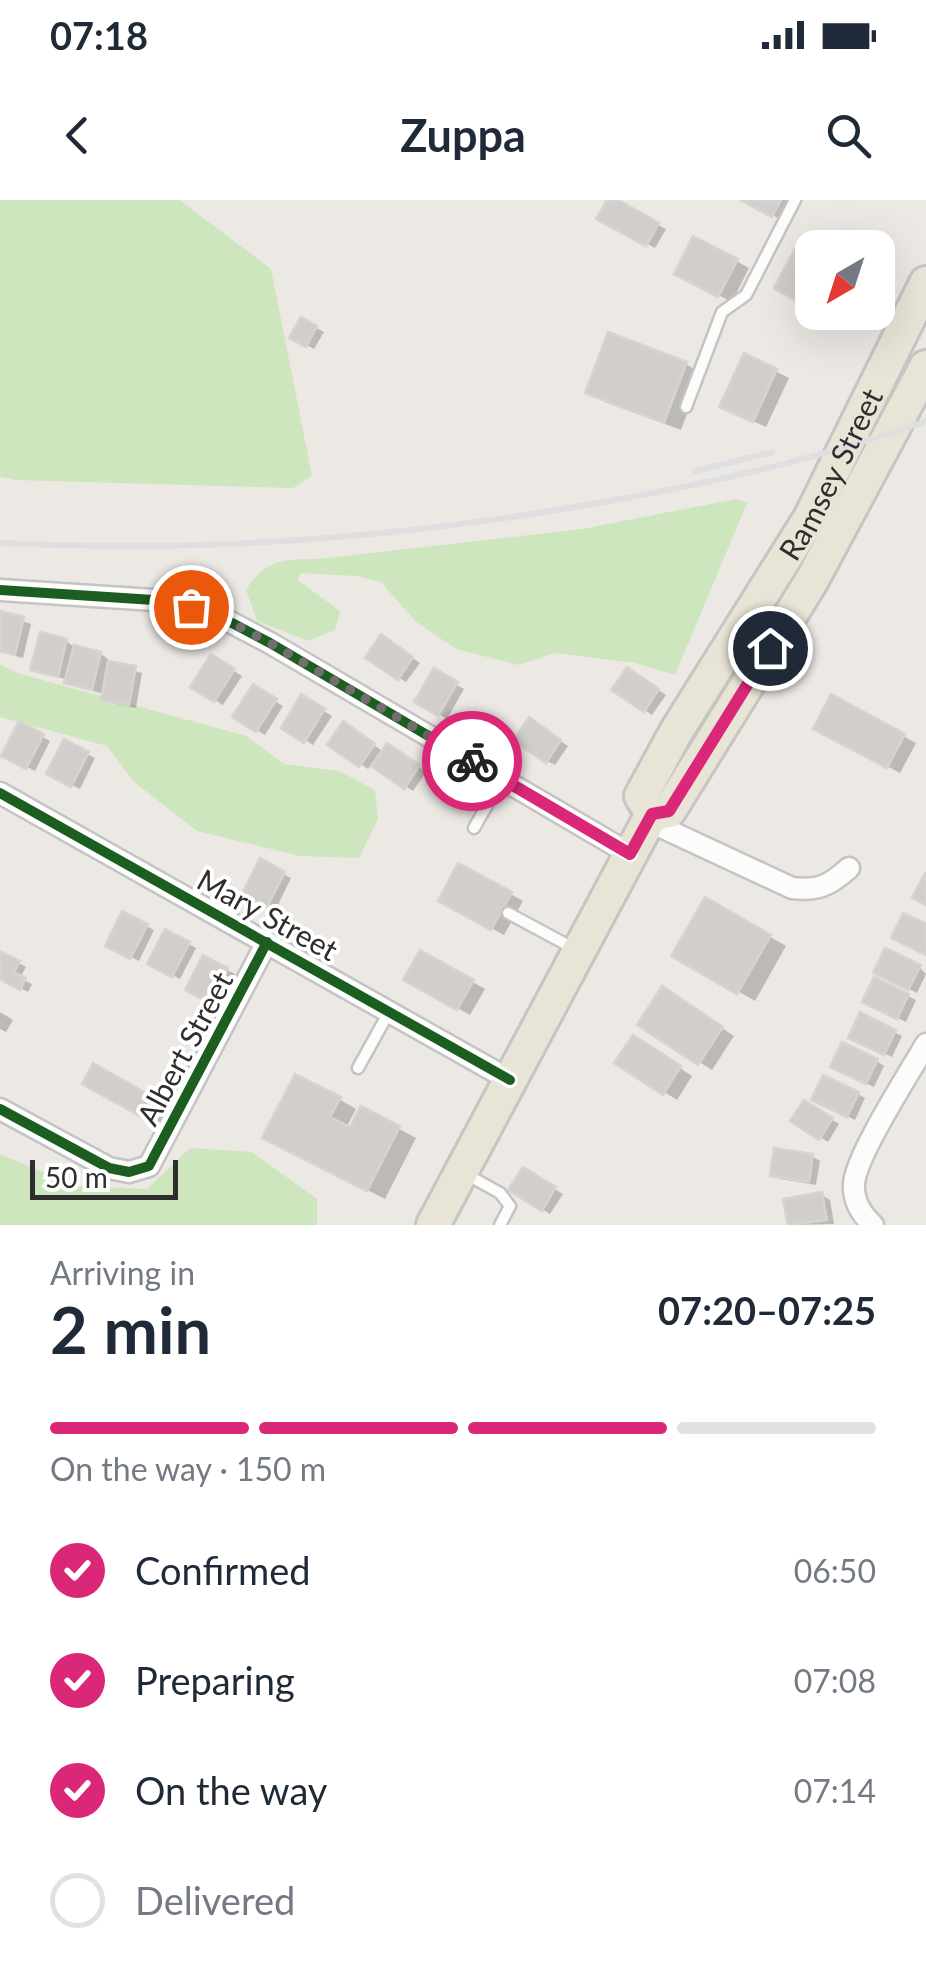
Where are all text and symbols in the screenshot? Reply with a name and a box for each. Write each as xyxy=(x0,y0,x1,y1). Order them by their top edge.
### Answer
text: 07:18 xyxy=(50,12,148,58)
icon: back xyxy=(50,108,105,163)
text: Zuppa xyxy=(400,108,526,162)
icon: search xyxy=(821,108,876,163)
north arrow xyxy=(795,230,895,330)
map controls xyxy=(795,230,895,330)
street label: Ramsey Street xyxy=(771,382,889,566)
pin xyxy=(149,565,234,650)
icon: bag xyxy=(164,580,219,635)
pin xyxy=(728,606,813,691)
icon: home xyxy=(743,621,798,676)
courier xyxy=(422,711,522,811)
icon: bike xyxy=(445,734,500,789)
street label: Mary Street xyxy=(192,861,345,967)
street label: Albert Street xyxy=(129,965,240,1131)
scale bar xyxy=(30,1155,178,1200)
text: 50 m xyxy=(45,1160,108,1194)
text: Arriving in xyxy=(50,1253,195,1292)
text: 07:20–07:25 xyxy=(658,1287,876,1333)
text: 2 min xyxy=(50,1290,211,1368)
text: On the way · 150 m xyxy=(50,1449,326,1488)
icon: check xyxy=(50,1543,105,1598)
text: Confirmed xyxy=(135,1547,311,1593)
text: 06:50 xyxy=(794,1551,876,1590)
icon: check xyxy=(50,1653,105,1708)
text: Preparing xyxy=(135,1657,295,1703)
text: 07:08 xyxy=(794,1661,876,1700)
icon: check xyxy=(50,1763,105,1818)
text: On the way xyxy=(135,1767,327,1813)
text: 07:14 xyxy=(794,1771,876,1810)
text: Delivered xyxy=(135,1877,295,1923)

